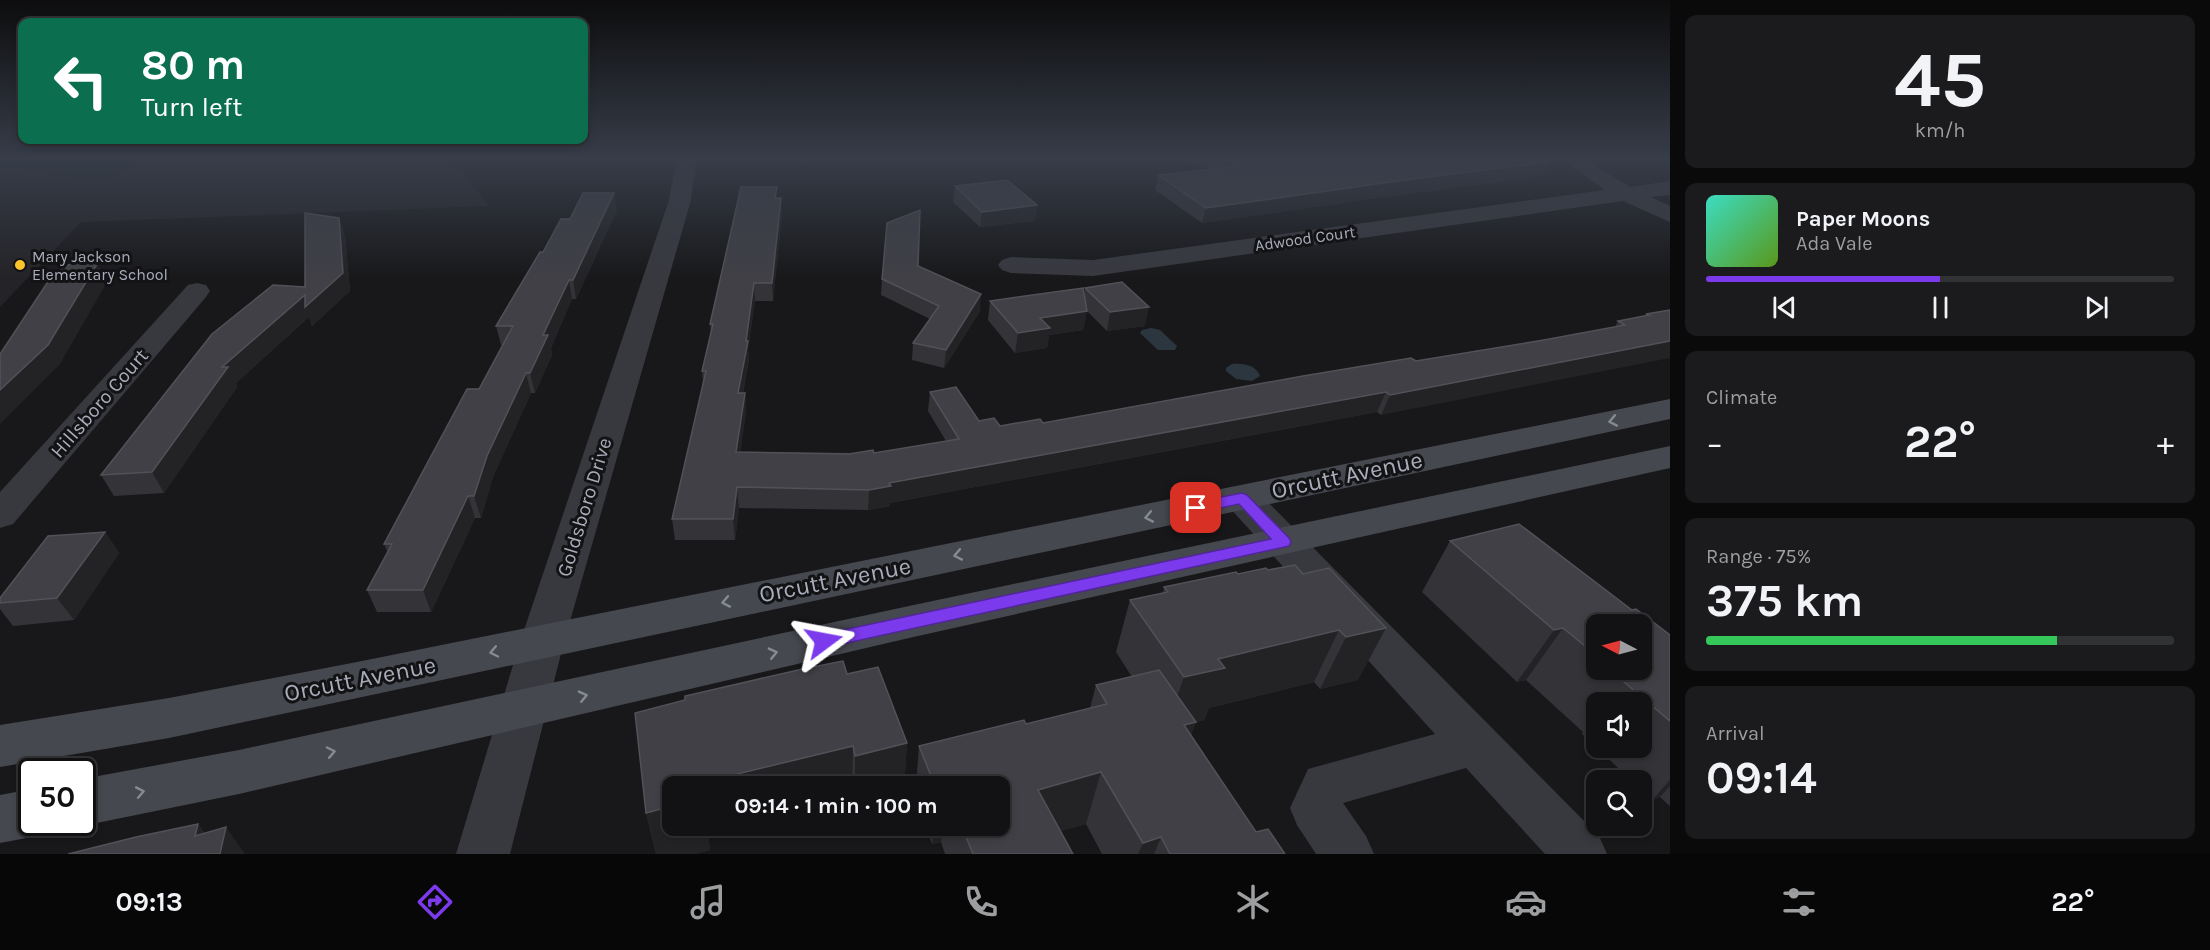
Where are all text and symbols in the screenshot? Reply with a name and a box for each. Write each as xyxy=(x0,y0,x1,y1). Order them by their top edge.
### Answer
text: 45 xyxy=(1894,34,1986,126)
text: 80 m xyxy=(141,40,245,90)
icon: left xyxy=(42,42,120,120)
text: Turn left xyxy=(141,91,242,123)
text: km/h xyxy=(1915,119,1965,142)
text: Paper Moons xyxy=(1796,206,1930,232)
street label: Adwood Court xyxy=(1254,222,1356,255)
text: Ada Vale xyxy=(1796,232,1873,255)
place label: Mary Jackson Elementary School xyxy=(32,247,168,284)
marker: Mary Jackson Elementary School xyxy=(13,258,27,272)
icon: previous xyxy=(1768,291,1801,324)
icon: pause xyxy=(1924,291,1957,324)
icon: next xyxy=(2080,291,2113,324)
street label: Hillsboro Court xyxy=(46,344,153,462)
text: Climate xyxy=(1706,386,1777,409)
one-way arrow xyxy=(1608,414,1618,427)
text: 22° xyxy=(1904,416,1976,468)
text: − xyxy=(1706,424,1723,462)
text: + xyxy=(2157,424,2174,462)
street label: Goldsboro Drive xyxy=(552,435,617,579)
street label: Orcutt Avenue xyxy=(1269,445,1425,505)
pin xyxy=(1170,482,1221,533)
icon: arrive xyxy=(1179,491,1212,524)
one-way arrow xyxy=(1145,510,1155,523)
text: Range · 75% xyxy=(1706,545,1811,568)
one-way arrow xyxy=(953,548,963,561)
street label: Orcutt Avenue xyxy=(757,552,913,608)
text: 375 km xyxy=(1706,575,1863,627)
one-way arrow xyxy=(721,595,731,608)
position arrow xyxy=(792,609,856,673)
north arrow xyxy=(1586,614,1652,680)
map controls xyxy=(1586,614,1652,836)
one-way arrow xyxy=(489,645,499,658)
one-way arrow xyxy=(768,647,778,660)
street label: Orcutt Avenue xyxy=(282,651,438,707)
one-way arrow xyxy=(577,690,587,703)
button: sound xyxy=(1586,692,1652,758)
text: Arrival xyxy=(1706,722,1765,745)
one-way arrow xyxy=(326,746,336,759)
text: 09:14 xyxy=(1706,752,1817,804)
speed limit sign: 50 xyxy=(18,758,96,836)
button: search xyxy=(1586,770,1652,836)
one-way arrow xyxy=(135,786,145,799)
text: 09:14 · 1 min · 100 m xyxy=(734,793,938,819)
icon: directions xyxy=(414,881,456,923)
icon: music xyxy=(687,881,729,923)
icon: phone xyxy=(960,881,1002,923)
icon: climate xyxy=(1232,881,1274,923)
icon: car xyxy=(1505,881,1547,923)
icon: filters xyxy=(1778,881,1820,923)
text: 09:13 xyxy=(115,886,183,918)
text: 22° xyxy=(2051,886,2094,918)

